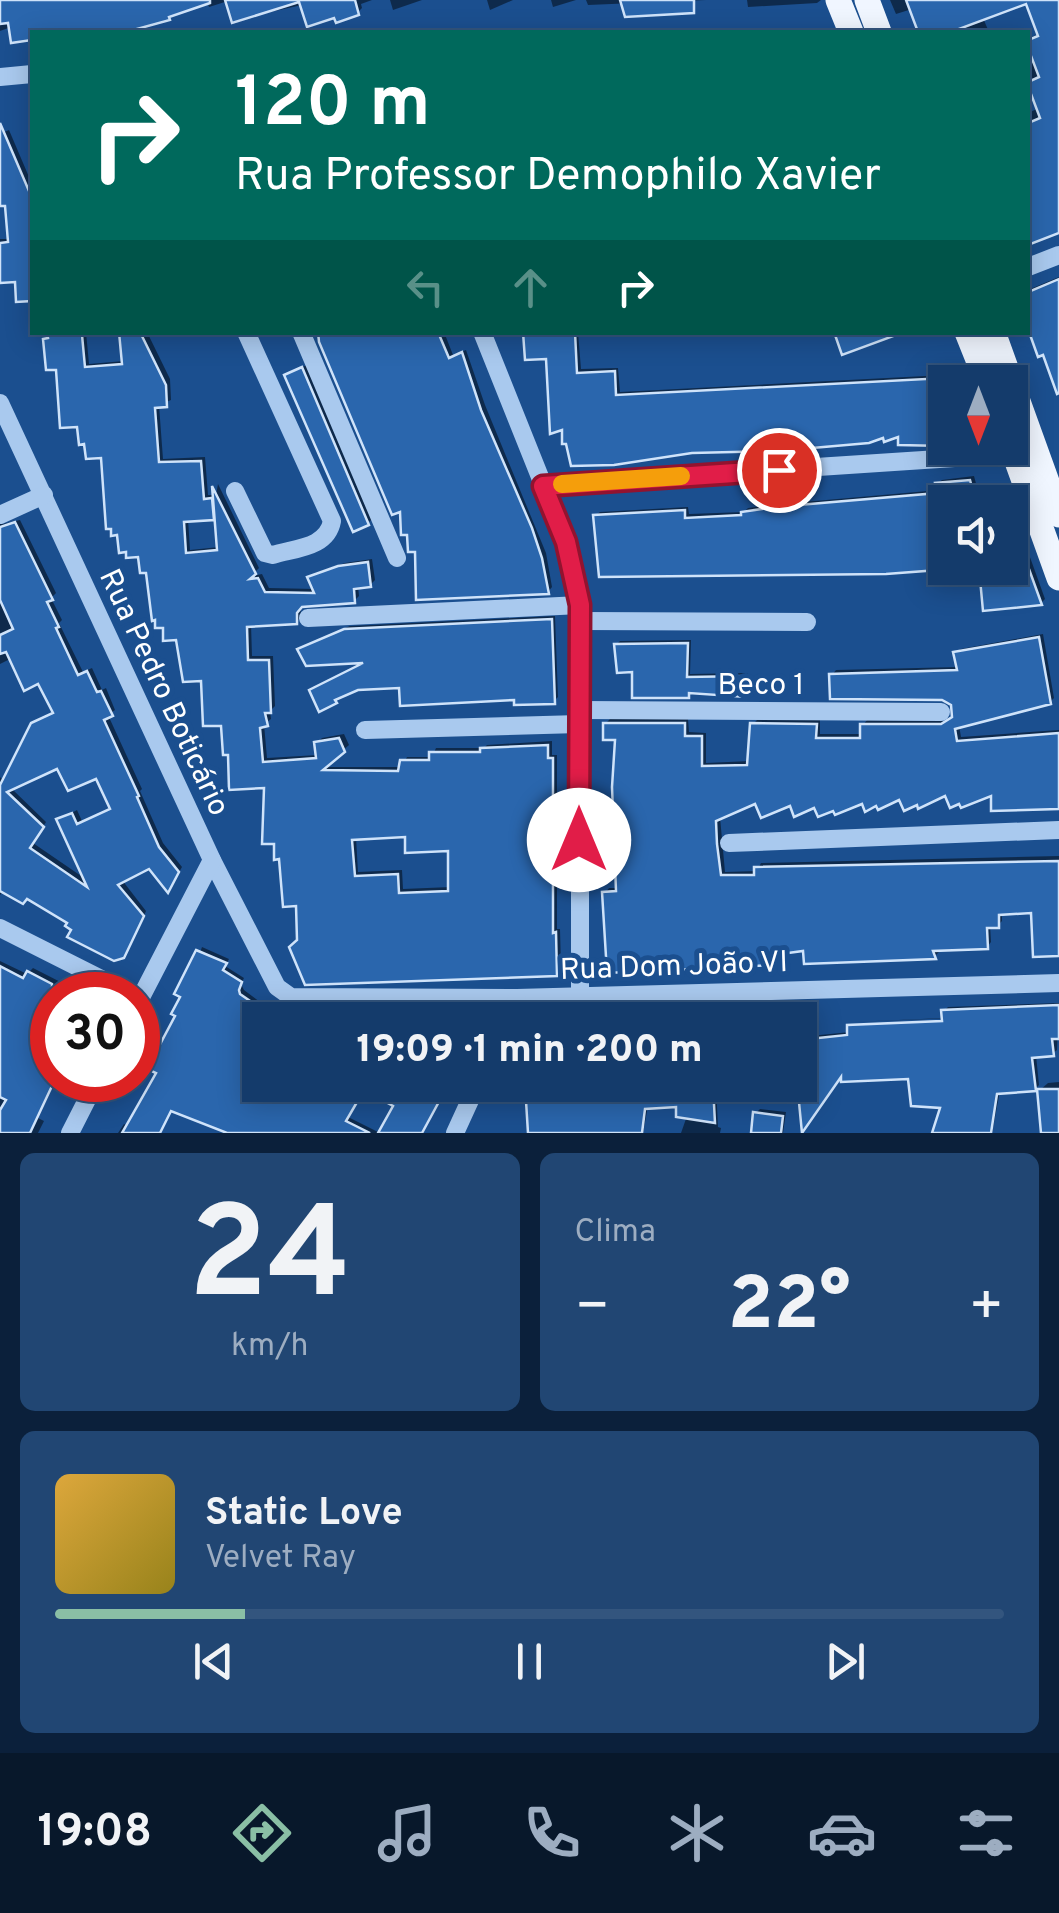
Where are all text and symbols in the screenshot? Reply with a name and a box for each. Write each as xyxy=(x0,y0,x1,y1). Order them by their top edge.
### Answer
text: 120 m xyxy=(235,62,431,151)
icon: right xyxy=(70,70,200,200)
text: Rua Professor Demophilo Xavier xyxy=(235,149,881,206)
icon: left xyxy=(398,260,453,315)
icon: ahead xyxy=(503,260,558,315)
icon: right xyxy=(608,260,663,315)
north arrow xyxy=(928,365,1028,465)
map controls xyxy=(928,365,1028,585)
pin xyxy=(737,428,822,513)
icon: arrive xyxy=(752,443,807,498)
button: sound xyxy=(928,485,1028,585)
street label: Rua Pedro Boticário xyxy=(89,564,236,822)
street label: Beco 1 xyxy=(718,668,804,705)
position arrow xyxy=(527,788,631,892)
street label: Rua Dom João VI xyxy=(559,945,789,990)
speed limit sign: 30 xyxy=(30,972,160,1102)
text: 19:09 · 1 min · 200 m xyxy=(356,1027,703,1076)
text: 24 xyxy=(188,1179,351,1344)
text: Clima xyxy=(575,1213,656,1253)
text: 22° xyxy=(728,1261,851,1356)
text: − xyxy=(575,1274,610,1344)
text: + xyxy=(969,1274,1004,1344)
text: km/h xyxy=(231,1327,309,1367)
text: Static Love xyxy=(205,1490,403,1539)
text: Velvet Ray xyxy=(205,1539,356,1579)
icon: previous xyxy=(186,1634,241,1689)
icon: pause xyxy=(502,1634,557,1689)
icon: next xyxy=(818,1634,873,1689)
icon: directions xyxy=(227,1798,297,1868)
icon: music xyxy=(372,1798,442,1868)
icon: phone xyxy=(517,1798,587,1868)
icon: climate xyxy=(662,1798,732,1868)
icon: car xyxy=(807,1798,877,1868)
icon: filters xyxy=(951,1798,1021,1868)
text: 19:08 xyxy=(37,1805,152,1862)

